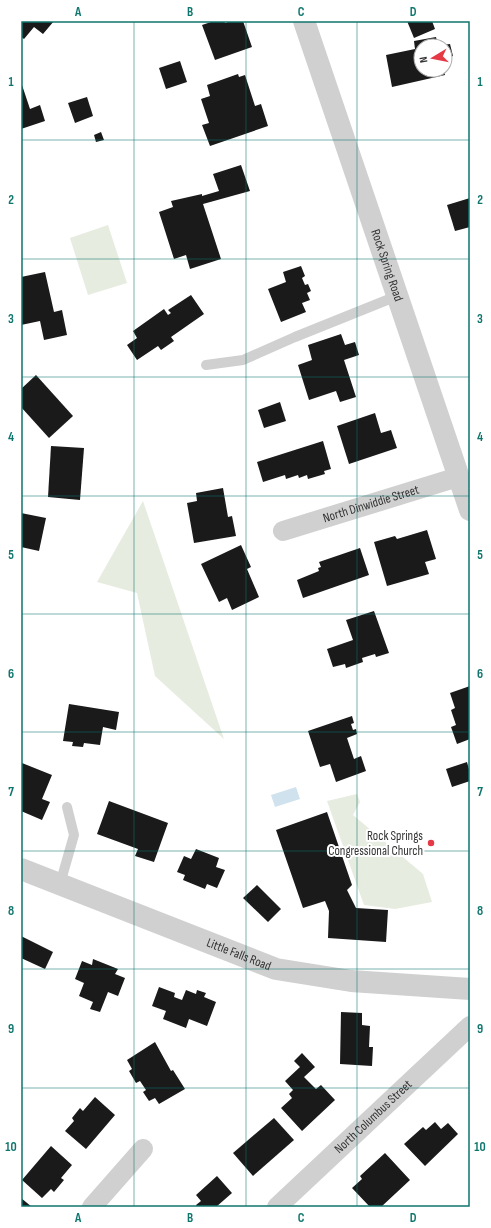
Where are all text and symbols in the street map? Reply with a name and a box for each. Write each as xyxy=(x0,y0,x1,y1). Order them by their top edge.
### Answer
text: A xyxy=(74,4,82,20)
text: B xyxy=(187,4,193,20)
text: C xyxy=(298,4,305,20)
text: D xyxy=(410,4,417,20)
north arrow xyxy=(413,38,453,78)
text: N xyxy=(417,56,431,64)
text: 1 xyxy=(8,74,14,90)
text: 1 xyxy=(477,74,483,90)
text: 2 xyxy=(8,192,14,208)
text: 2 xyxy=(477,192,483,208)
street label: Rock Spring Road xyxy=(367,227,407,303)
text: 3 xyxy=(8,311,14,327)
text: 3 xyxy=(477,311,483,327)
text: 4 xyxy=(8,429,14,445)
text: 4 xyxy=(477,429,483,445)
street label: North Dinwiddie Street xyxy=(321,482,421,526)
text: 5 xyxy=(8,547,14,563)
text: 5 xyxy=(477,547,483,563)
text: 6 xyxy=(8,666,14,682)
text: 6 xyxy=(477,666,483,682)
text: 7 xyxy=(8,784,14,800)
text: 7 xyxy=(477,784,483,800)
place label: Rock Springs Congressional Church xyxy=(328,828,423,859)
marker: Rock Springs Congressional Church xyxy=(426,838,436,848)
text: 8 xyxy=(8,903,14,919)
text: 8 xyxy=(477,903,483,919)
street label: Little Falls Road xyxy=(204,935,273,974)
text: 9 xyxy=(8,1021,14,1037)
text: 9 xyxy=(477,1021,483,1037)
street label: North Columbus Street xyxy=(331,1076,415,1157)
text: 10 xyxy=(5,1139,17,1155)
text: 10 xyxy=(474,1139,486,1155)
text: A xyxy=(74,1210,82,1226)
text: B xyxy=(187,1210,193,1226)
text: C xyxy=(298,1210,305,1226)
text: D xyxy=(410,1210,417,1226)

